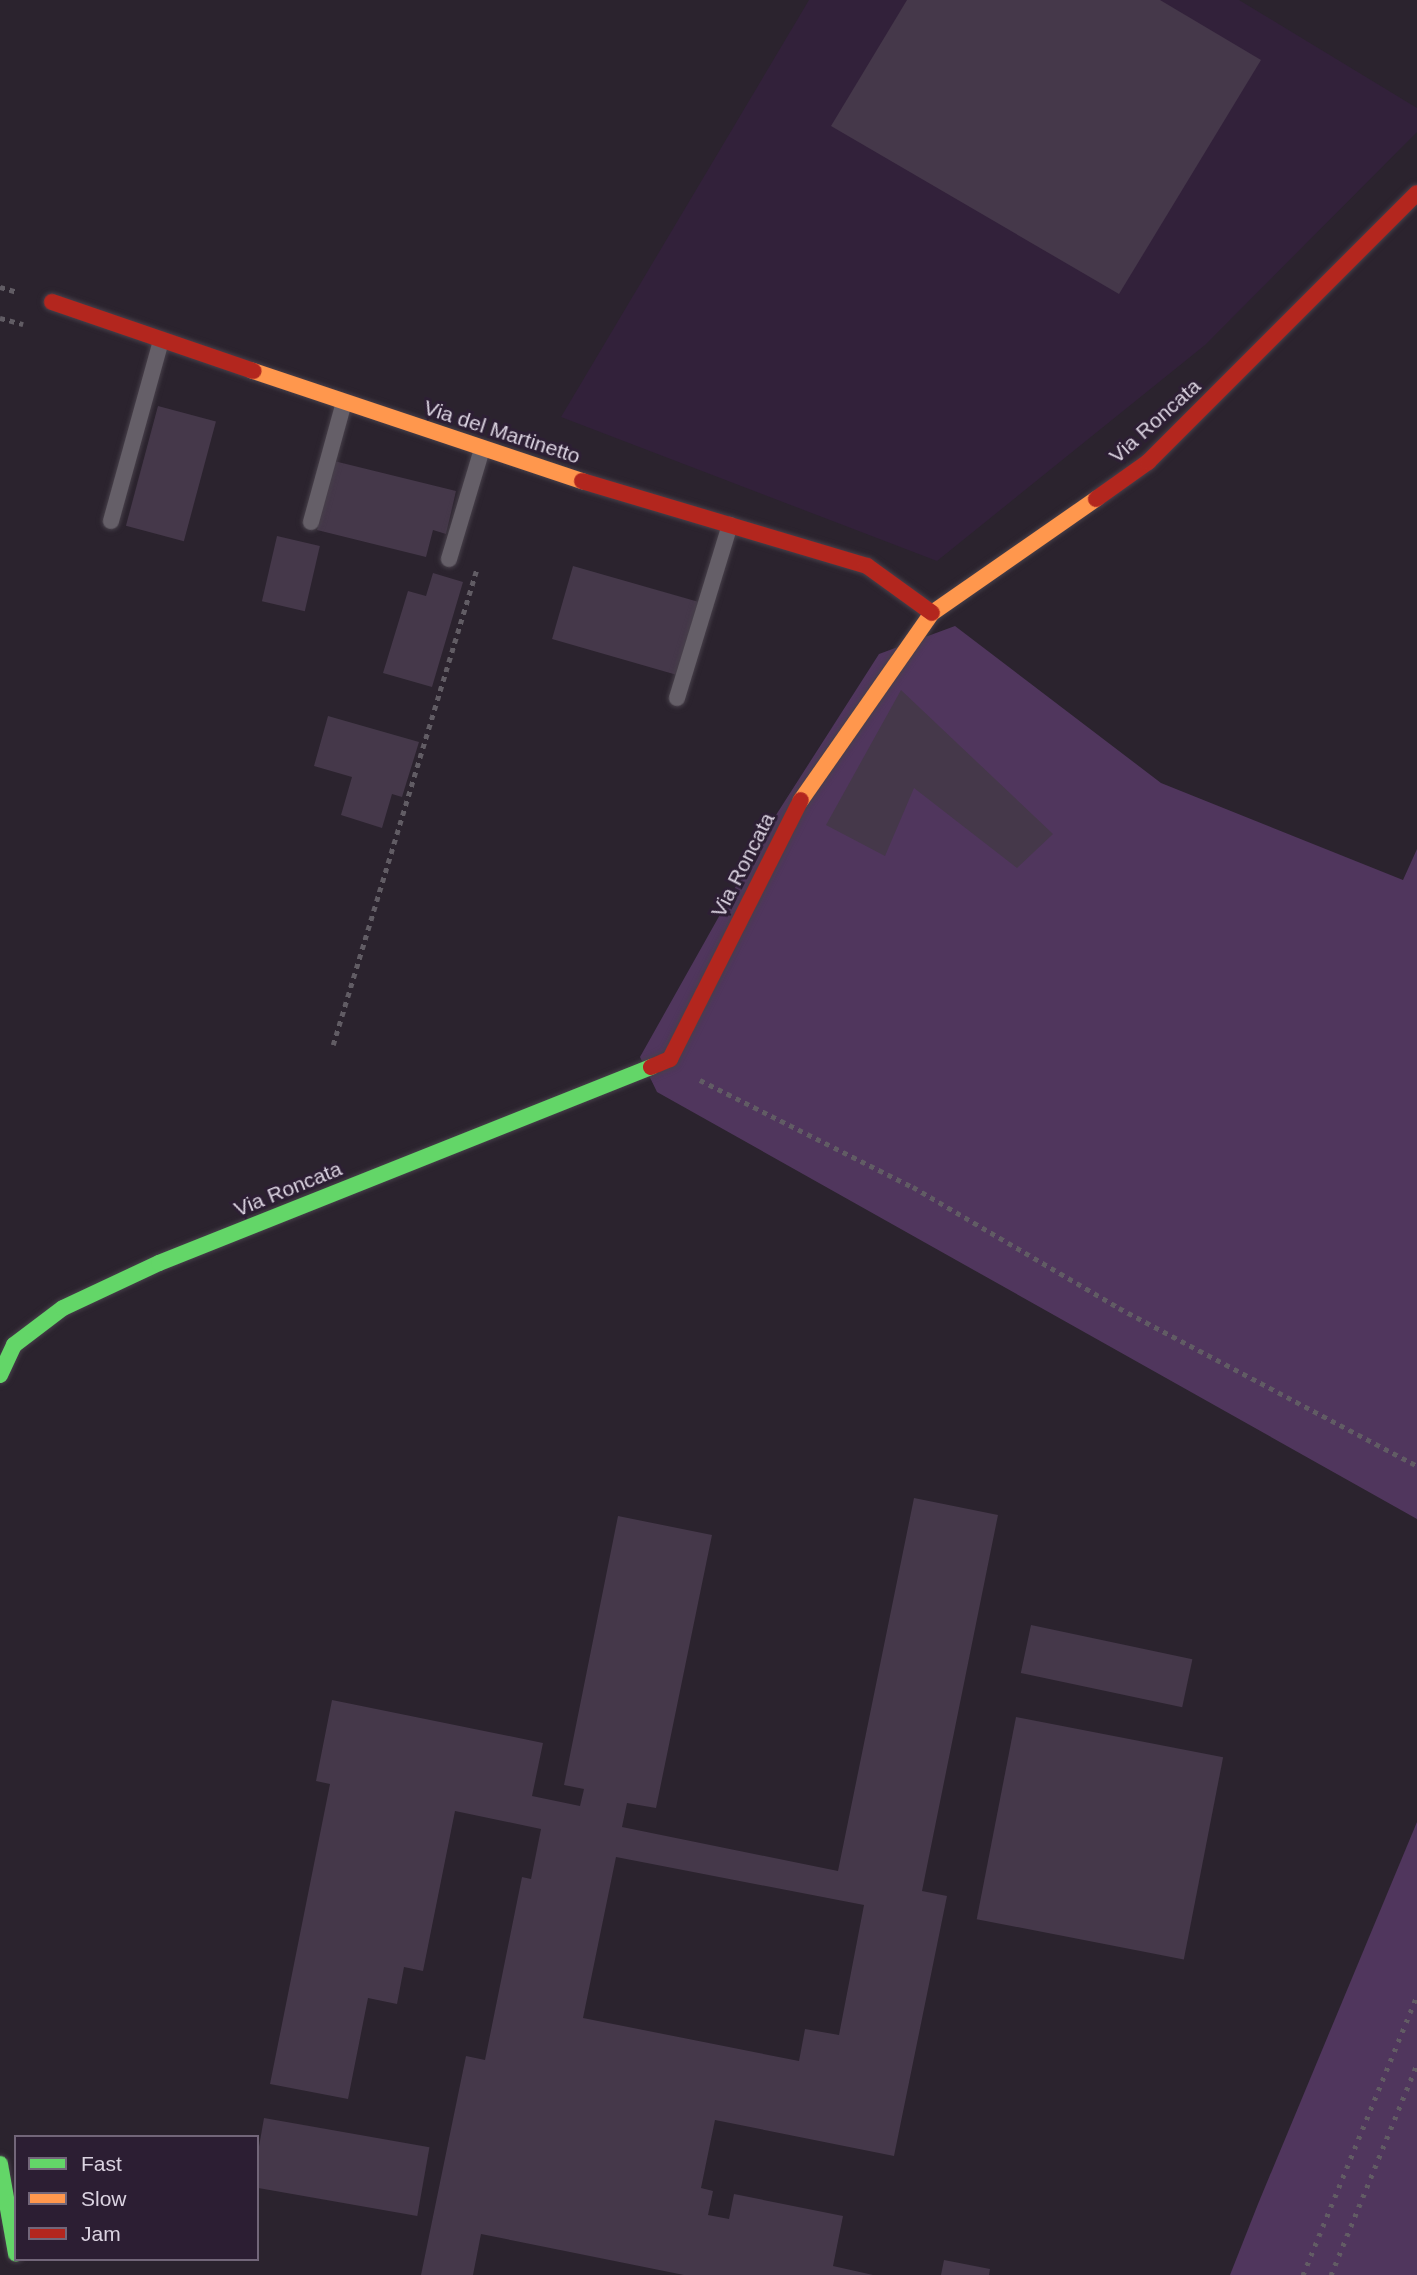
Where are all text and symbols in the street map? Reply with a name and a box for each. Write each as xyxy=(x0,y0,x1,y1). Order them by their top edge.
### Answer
street label: Via Roncata xyxy=(1104,373,1206,469)
street label: Via del Martinetto xyxy=(421,395,583,469)
street label: Via Roncata xyxy=(706,808,780,922)
street label: Via Roncata xyxy=(230,1156,346,1222)
legend xyxy=(14,2135,259,2261)
text: Fast xyxy=(81,2152,122,2175)
text: Slow xyxy=(81,2187,127,2210)
text: Jam xyxy=(81,2222,121,2245)

